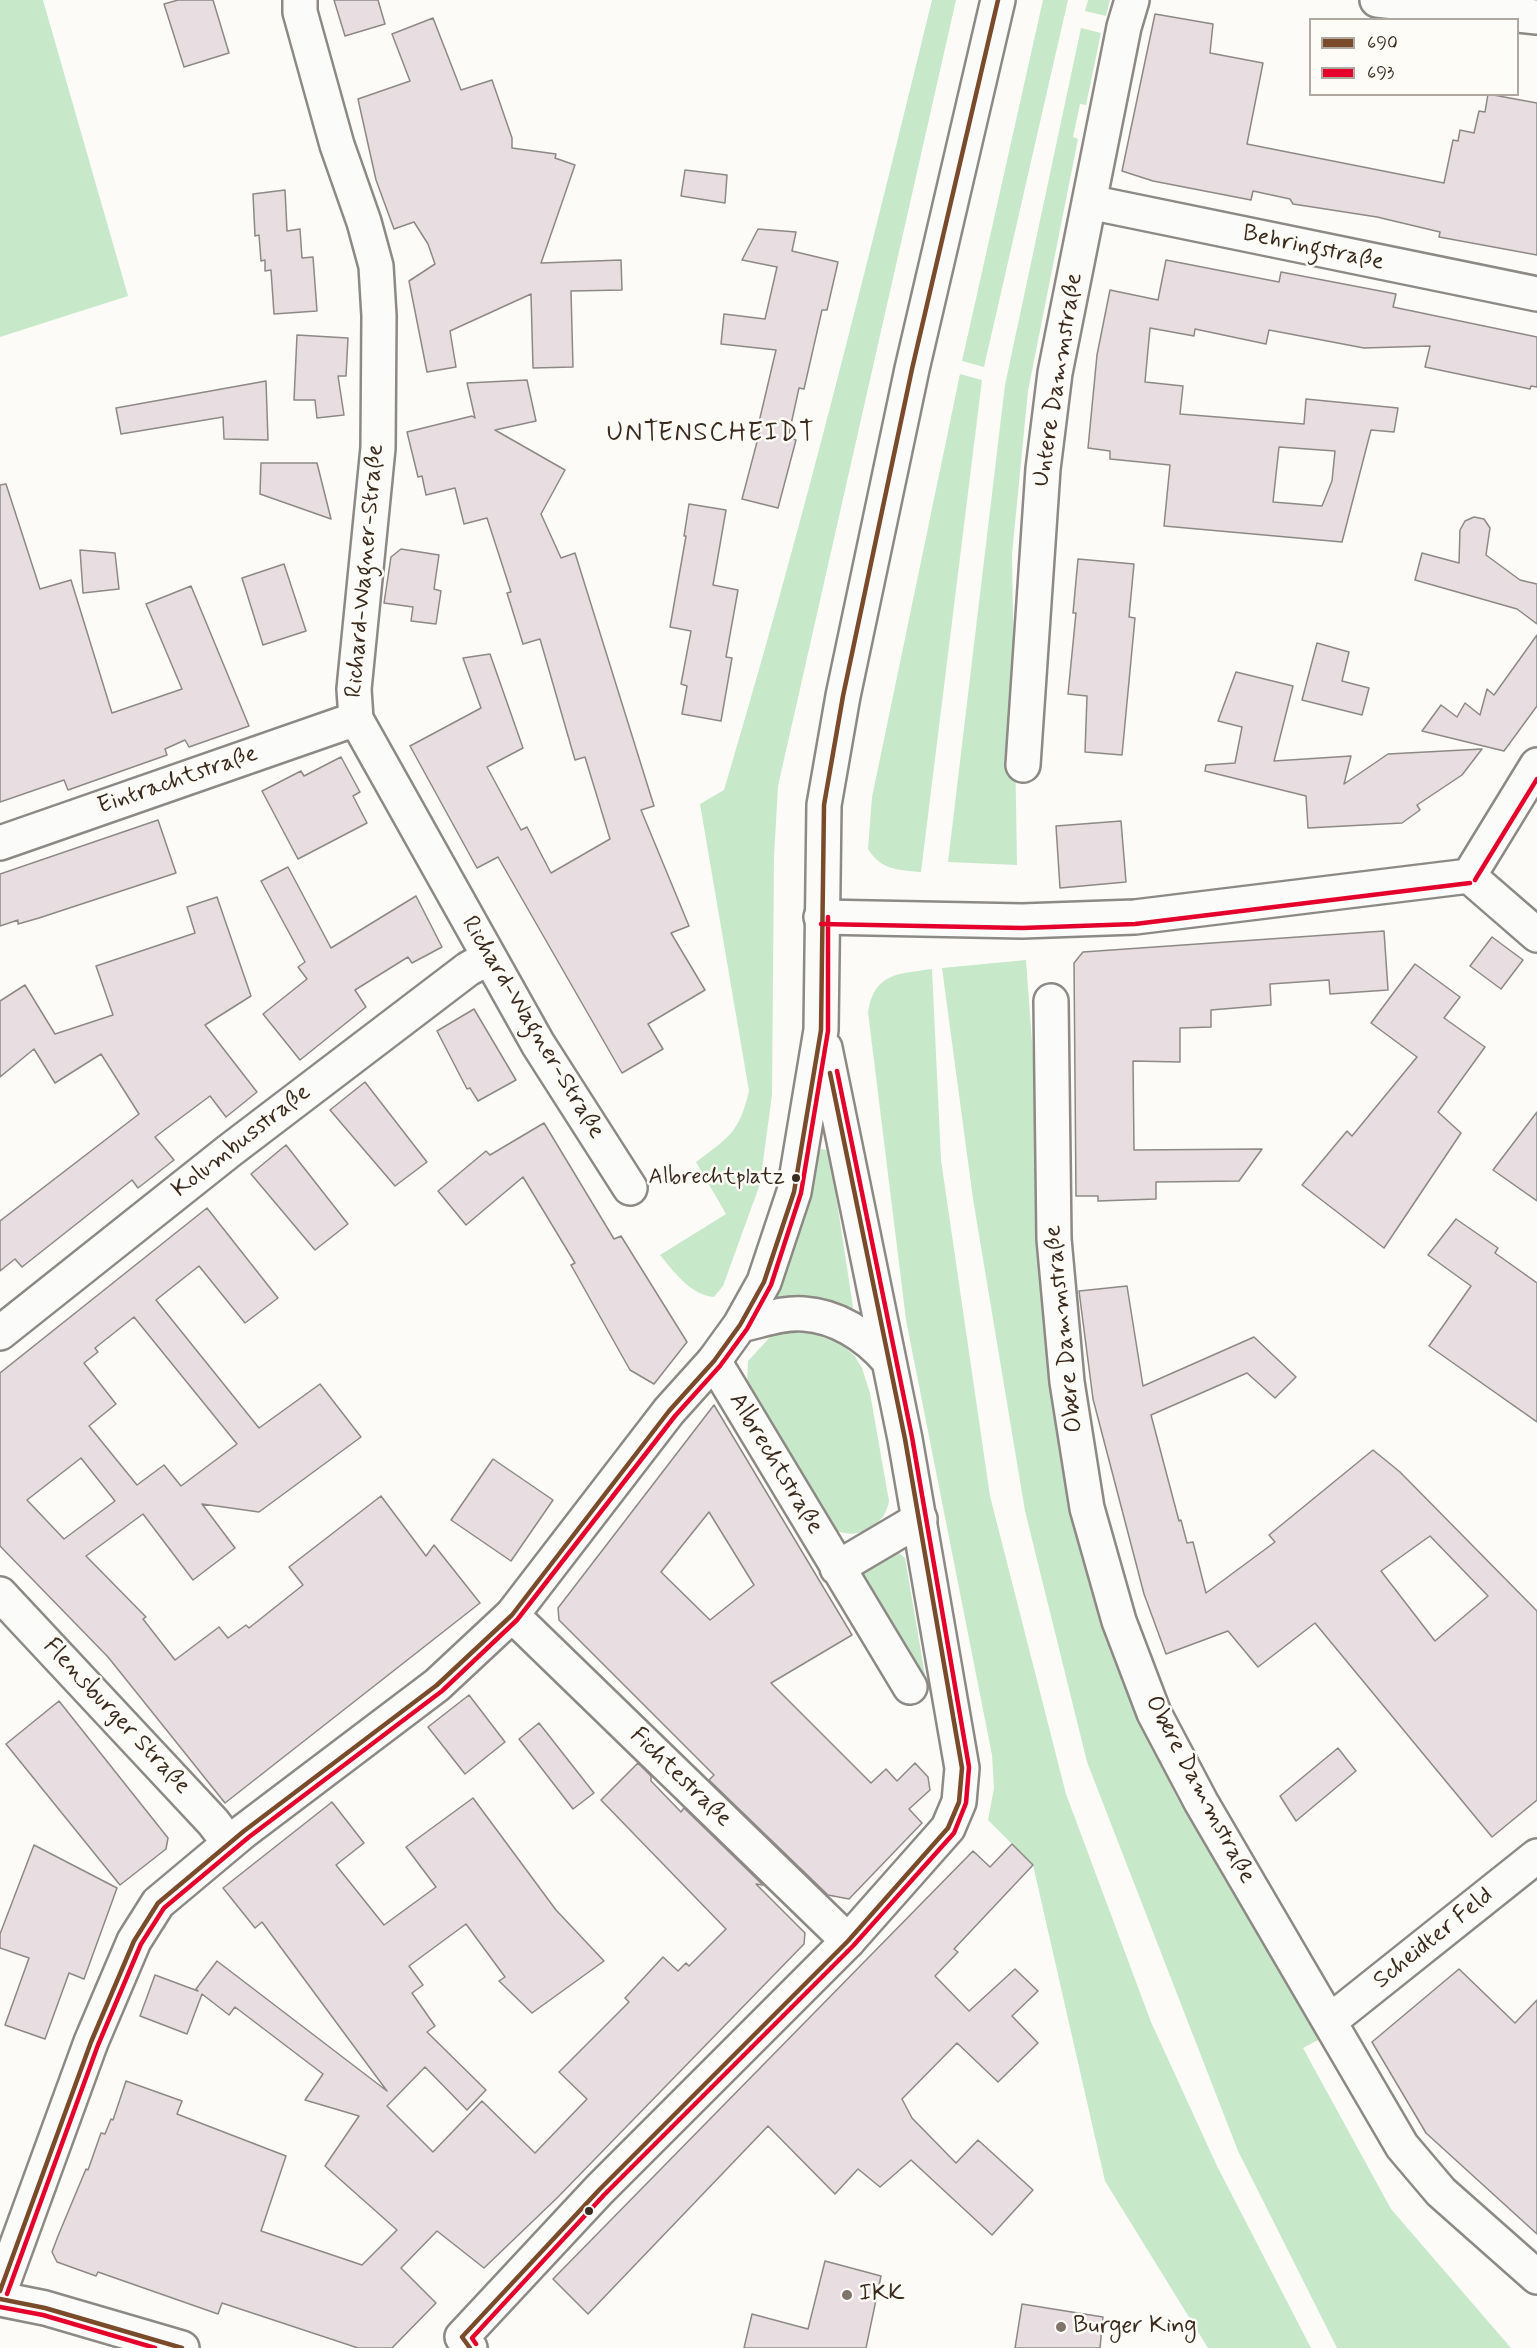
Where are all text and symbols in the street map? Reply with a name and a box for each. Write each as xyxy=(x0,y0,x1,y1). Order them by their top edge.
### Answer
legend xyxy=(1309,18,1519,96)
text: 690 xyxy=(1367,31,1398,55)
text: 693 xyxy=(1367,61,1394,85)
street label: Behringstraße xyxy=(1240,220,1386,278)
street label: Untere Dammstraße xyxy=(1028,271,1090,489)
district label: UNTENSCHEIDT xyxy=(602,419,820,451)
street label: Richard-Wagner-Straße xyxy=(341,443,391,699)
street label: Eintrachtstraße xyxy=(94,740,262,822)
street label: Richard-Wagner-Straße xyxy=(454,911,610,1145)
street label: Kolumbusstraße xyxy=(167,1079,317,1205)
place label: Albrechtplatz xyxy=(649,1165,785,1191)
marker: Albrechtplatz xyxy=(790,1172,802,1184)
street label: Obere Dammstraße xyxy=(1040,1224,1090,1434)
street label: Albrechtstraße xyxy=(722,1388,828,1540)
street label: Flensburger Straße xyxy=(36,1633,196,1801)
street label: Obere Dammstraße xyxy=(1137,1691,1261,1889)
street label: Fichtestraße xyxy=(623,1722,737,1834)
street label: Scheidter Feld xyxy=(1368,1882,1500,1996)
unlabelled marker xyxy=(583,2205,595,2217)
place label: IKK xyxy=(859,2281,905,2309)
marker: IKK xyxy=(840,2288,854,2302)
place label: Burger King xyxy=(1073,2313,1197,2341)
marker: Burger King xyxy=(1054,2320,1068,2334)

